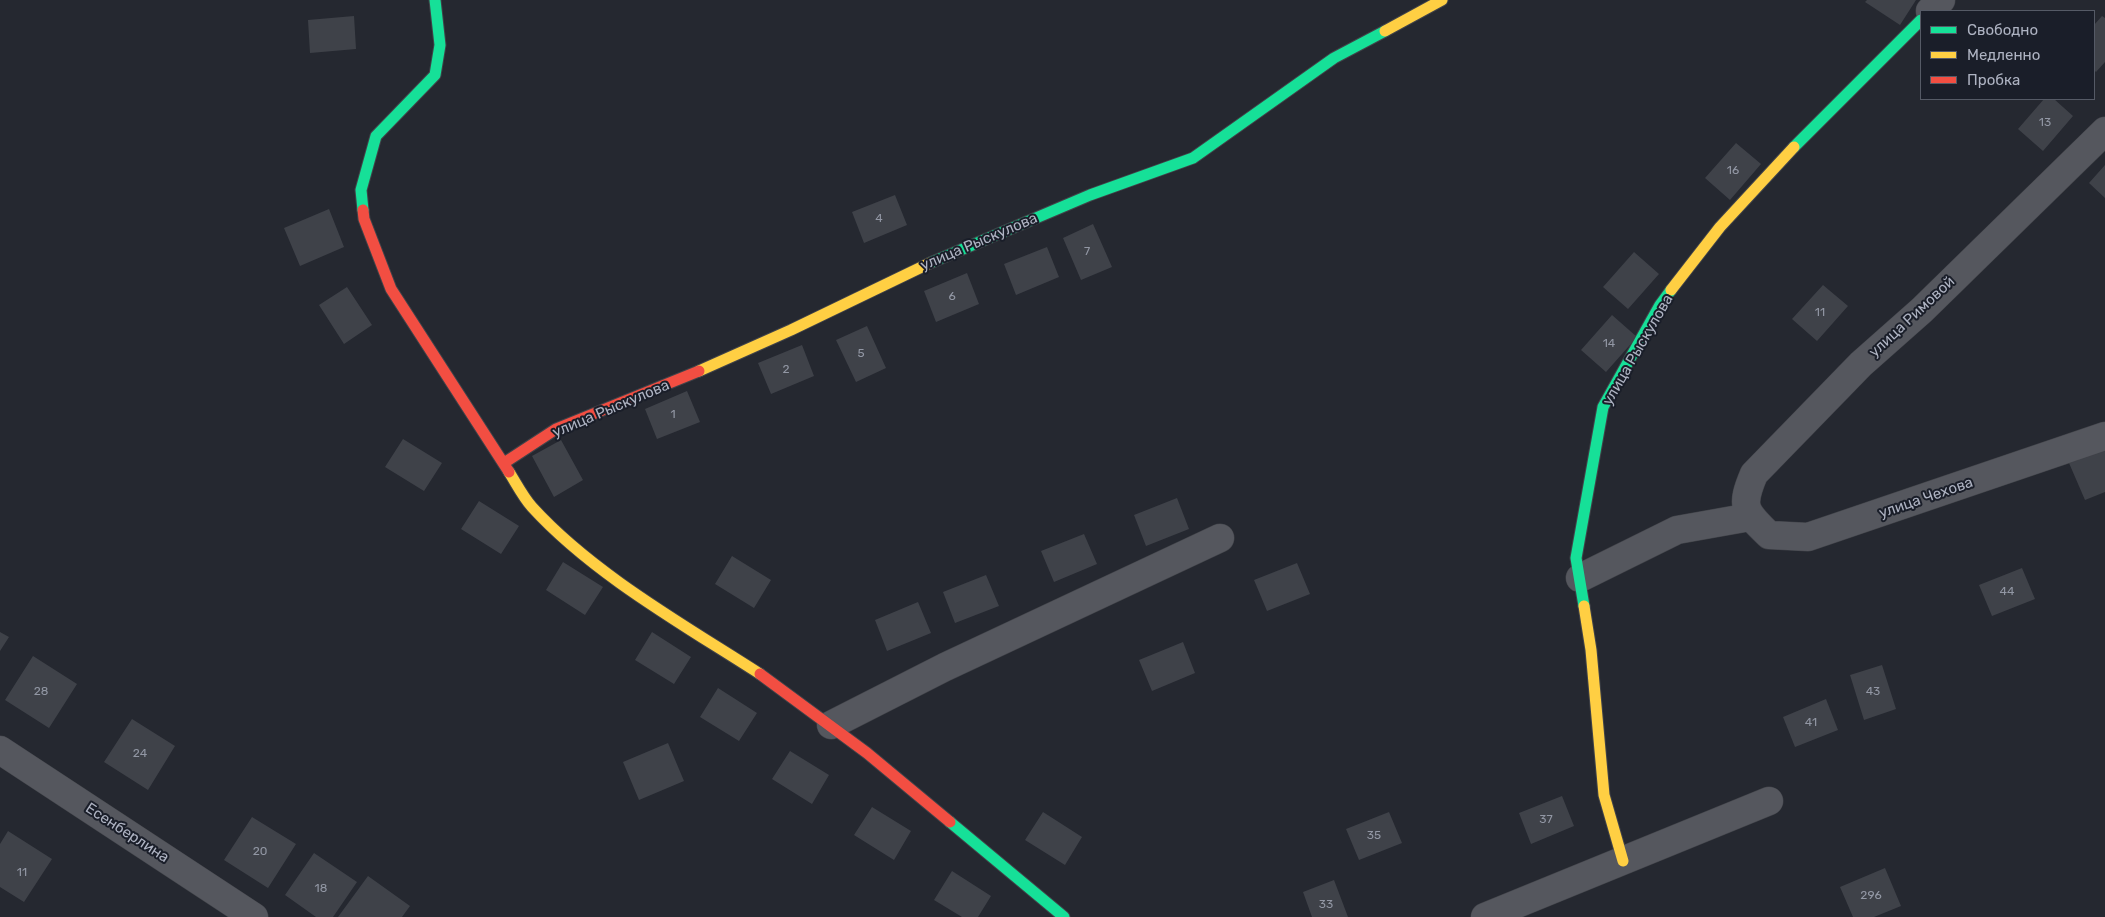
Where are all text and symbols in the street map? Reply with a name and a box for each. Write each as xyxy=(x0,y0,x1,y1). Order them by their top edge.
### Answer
legend xyxy=(1920,10,2095,100)
text: Свободно xyxy=(1967,21,2038,39)
text: Медленно xyxy=(1967,46,2040,64)
text: Пробка xyxy=(1967,71,2020,89)
house number: 13 xyxy=(2039,116,2051,130)
house number: 16 xyxy=(1727,164,1739,178)
street label: улица Рыскулова xyxy=(918,209,1040,275)
house number: 4 xyxy=(875,212,883,226)
house number: 7 xyxy=(1084,245,1090,259)
street label: улица Римовой xyxy=(1865,273,1959,361)
house number: 6 xyxy=(948,290,956,304)
street label: улица Рыскулова xyxy=(1599,291,1677,409)
house number: 11 xyxy=(1815,306,1825,320)
house number: 14 xyxy=(1603,337,1615,351)
house number: 5 xyxy=(857,347,865,361)
house number: 2 xyxy=(782,363,790,377)
street label: улица Рыскулова xyxy=(550,376,672,442)
house number: 1 xyxy=(670,408,676,422)
street label: улица Чехова xyxy=(1877,473,1975,523)
house number: 44 xyxy=(2000,585,2014,599)
house number: 28 xyxy=(34,685,48,699)
house number: 43 xyxy=(1866,685,1880,699)
house number: 41 xyxy=(1805,716,1817,730)
house number: 24 xyxy=(133,747,147,761)
street label: Есенберлина xyxy=(82,799,172,867)
house number: 37 xyxy=(1539,813,1553,827)
house number: 35 xyxy=(1367,829,1381,843)
house number: 20 xyxy=(253,845,267,859)
house number: 11 xyxy=(17,866,27,880)
house number: 18 xyxy=(315,882,327,896)
house number: 296 xyxy=(1860,889,1882,903)
house number: 33 xyxy=(1319,898,1333,912)

